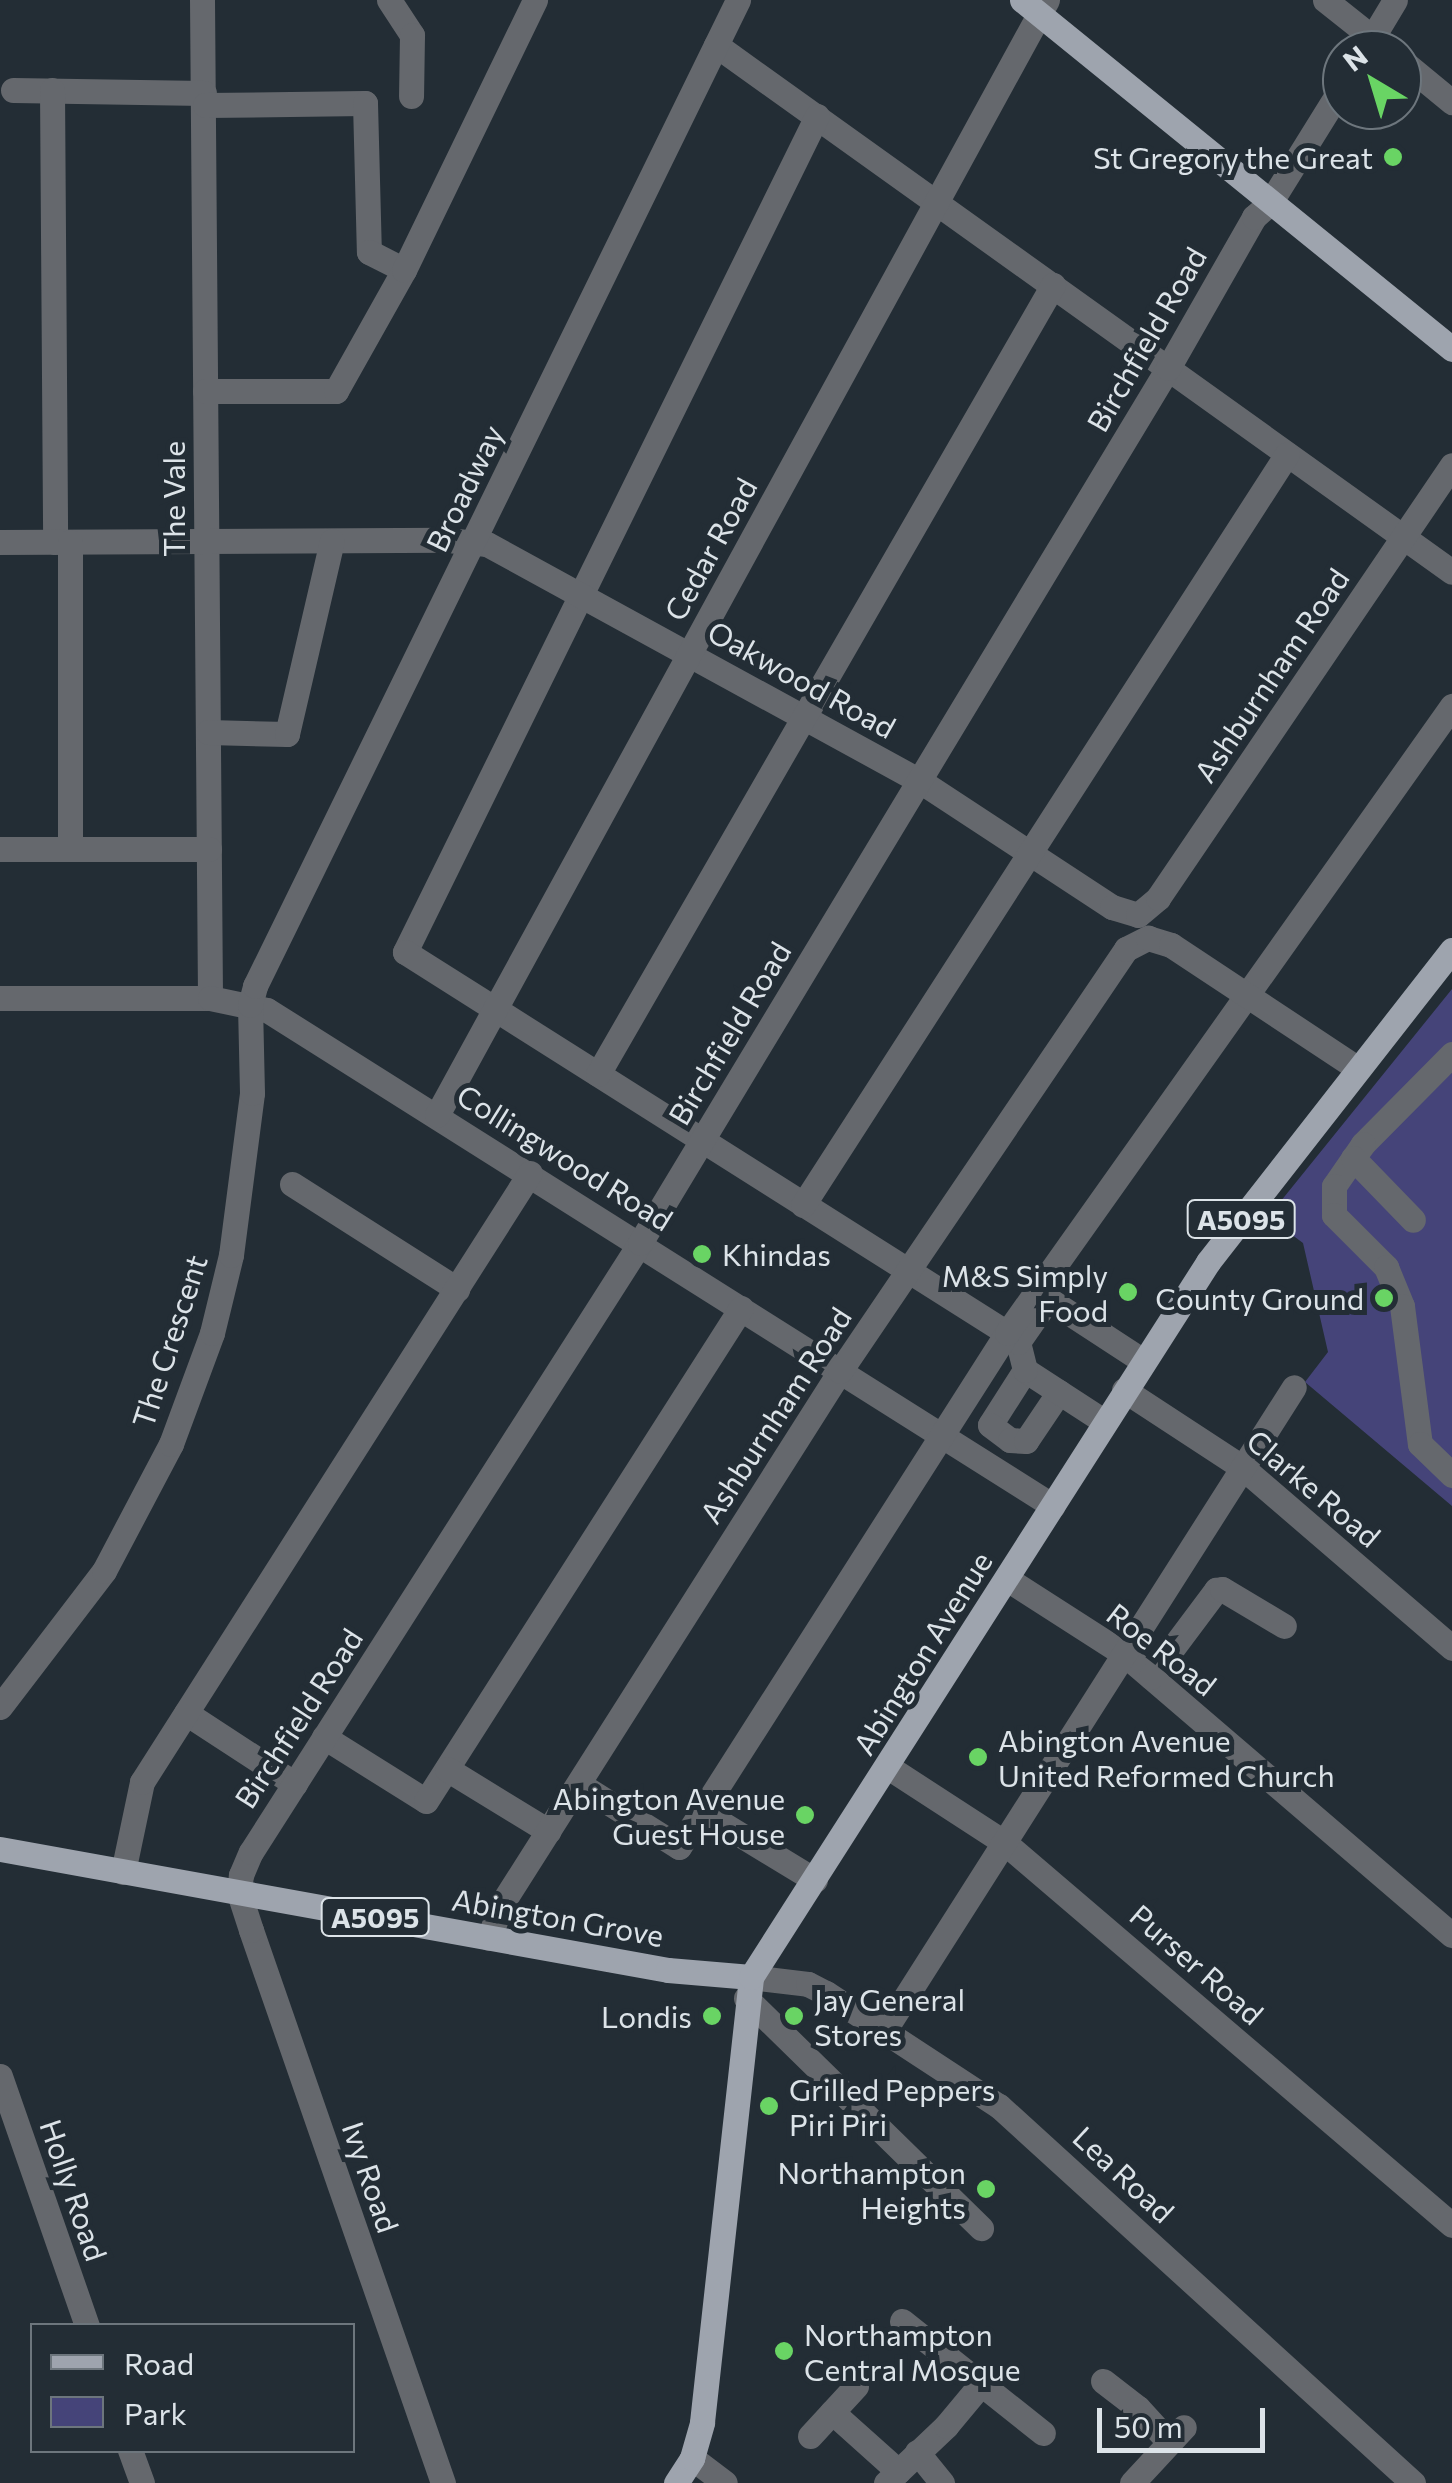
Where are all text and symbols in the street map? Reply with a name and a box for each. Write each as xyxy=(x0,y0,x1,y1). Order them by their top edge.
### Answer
north arrow xyxy=(1322,30,1422,130)
text: N xyxy=(1336,38,1374,78)
place label: St Gregory the Great xyxy=(1093,139,1373,175)
marker: St Gregory the Great xyxy=(1382,146,1404,168)
street label: Birchfield Road xyxy=(1079,240,1213,438)
street label: Broadway xyxy=(418,419,510,557)
street label: The Vale xyxy=(155,441,191,557)
street label: Cedar Road xyxy=(656,472,764,626)
street label: Ashburnham Road xyxy=(1186,561,1356,789)
street label: Oakwood Road xyxy=(702,613,902,745)
street label: Birchfield Road xyxy=(660,935,798,1131)
street label: Collingwood Road xyxy=(451,1076,679,1238)
road number: A5095 xyxy=(1186,1196,1296,1242)
place label: Khindas xyxy=(722,1236,831,1272)
marker: Khindas xyxy=(691,1243,713,1265)
street label: The Crescent xyxy=(124,1250,214,1432)
place label: M&S Simply Food xyxy=(942,1257,1108,1328)
place label: County Ground xyxy=(1155,1280,1364,1316)
marker: M&S Simply Food xyxy=(1117,1281,1139,1303)
marker: County Ground xyxy=(1373,1287,1395,1309)
street label: Ashburnham Road xyxy=(692,1300,858,1530)
street label: Clarke Road xyxy=(1240,1422,1388,1554)
street label: Abington Avenue xyxy=(845,1545,999,1761)
street label: Roe Road xyxy=(1100,1595,1224,1703)
street label: Birchfield Road xyxy=(227,1622,369,1814)
place label: Abington Avenue United Reformed Church xyxy=(998,1722,1335,1792)
marker: Abington Avenue United Reformed Church xyxy=(967,1746,989,1768)
place label: Abington Avenue Guest House xyxy=(552,1780,785,1850)
marker: Abington Avenue Guest House xyxy=(794,1804,816,1826)
street label: Abington Grove xyxy=(449,1881,667,1953)
road number: A5095 xyxy=(320,1894,430,1940)
street label: Purser Road xyxy=(1123,1897,1271,2031)
place label: Jay General Stores xyxy=(814,1981,965,2052)
place label: Londis xyxy=(601,1998,692,2034)
marker: Londis xyxy=(701,2005,723,2027)
marker: Jay General Stores xyxy=(783,2005,805,2027)
place label: Grilled Peppers Piri Piri xyxy=(789,2071,995,2142)
marker: Grilled Peppers Piri Piri xyxy=(758,2095,780,2117)
street label: Holly Road xyxy=(33,2115,115,2265)
street label: Ivy Road xyxy=(335,2117,407,2237)
street label: Lea Road xyxy=(1066,2118,1182,2230)
place label: Northampton Heights xyxy=(777,2154,966,2224)
marker: Northampton Heights xyxy=(975,2178,997,2200)
place label: Northampton Central Mosque xyxy=(804,2316,1021,2386)
legend xyxy=(30,2323,355,2453)
marker: Northampton Central Mosque xyxy=(773,2340,795,2362)
text: Road xyxy=(124,2344,194,2381)
scale bar xyxy=(1102,2388,1270,2450)
text: Park xyxy=(124,2394,187,2431)
text: 50 m xyxy=(1114,2407,1183,2444)

